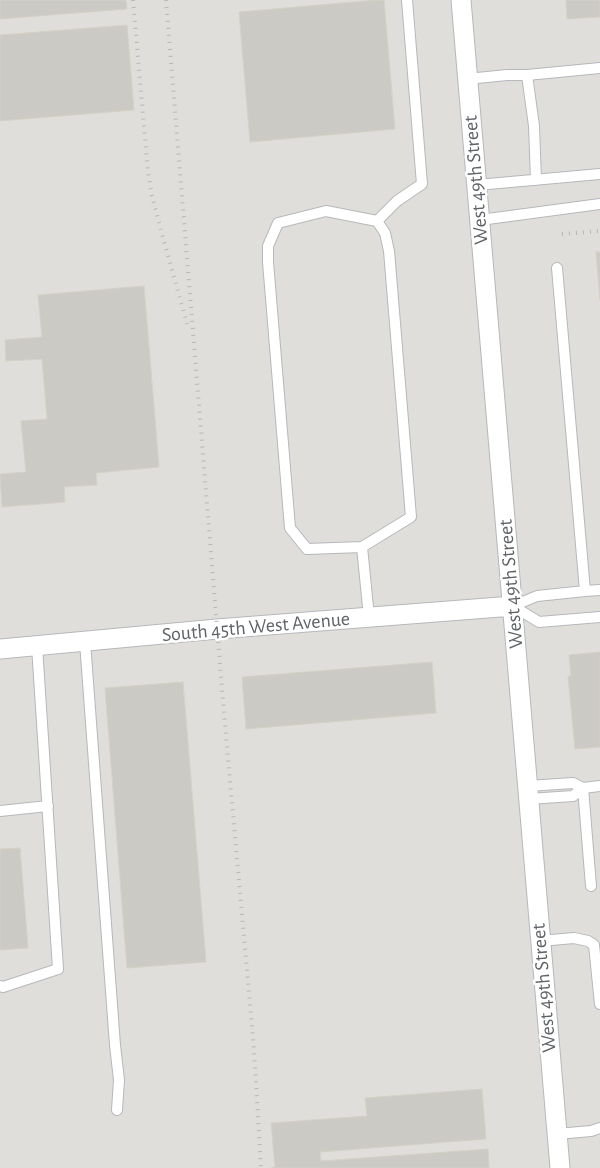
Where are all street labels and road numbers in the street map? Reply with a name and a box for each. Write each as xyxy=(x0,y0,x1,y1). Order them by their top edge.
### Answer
street label: West 49th Street xyxy=(458,114,494,246)
street label: West 49th Street xyxy=(493,518,529,650)
street label: South 45th West Avenue xyxy=(161,607,351,647)
street label: West 49th Street xyxy=(526,922,562,1054)

